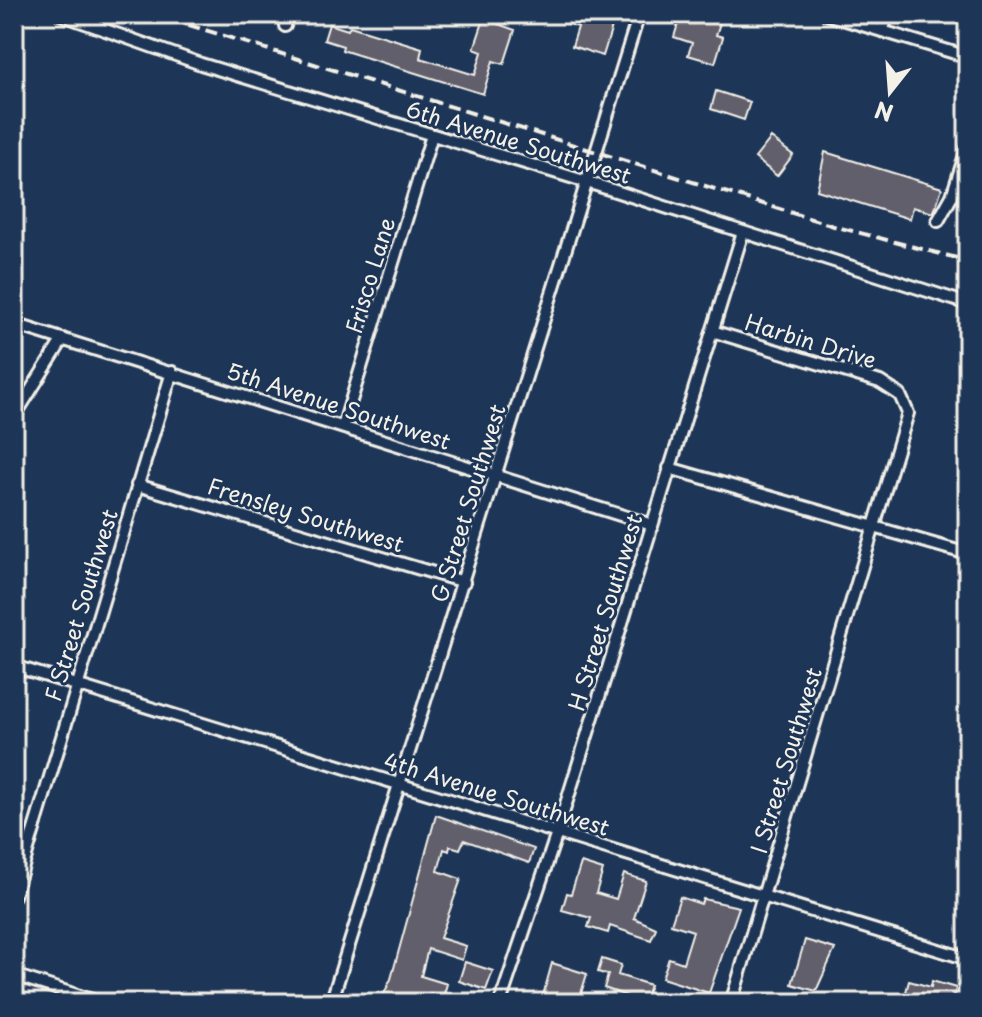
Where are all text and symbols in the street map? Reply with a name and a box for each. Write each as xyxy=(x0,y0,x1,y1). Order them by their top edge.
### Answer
north arrow xyxy=(850,52,930,132)
street label: 6th Avenue Southwest xyxy=(402,91,636,191)
text: N xyxy=(871,94,897,131)
street label: Frisco Lane xyxy=(336,213,402,337)
street label: Harbin Drive xyxy=(741,304,881,376)
street label: 5th Avenue Southwest xyxy=(223,353,455,457)
street label: G Street Southwest xyxy=(421,400,513,606)
street label: Frensley Southwest xyxy=(204,468,408,560)
street label: F Street Southwest xyxy=(35,505,125,705)
street label: H Street Southwest xyxy=(558,509,650,714)
street label: I Street Southwest xyxy=(741,663,829,857)
street label: 4th Avenue Southwest xyxy=(380,743,614,843)

